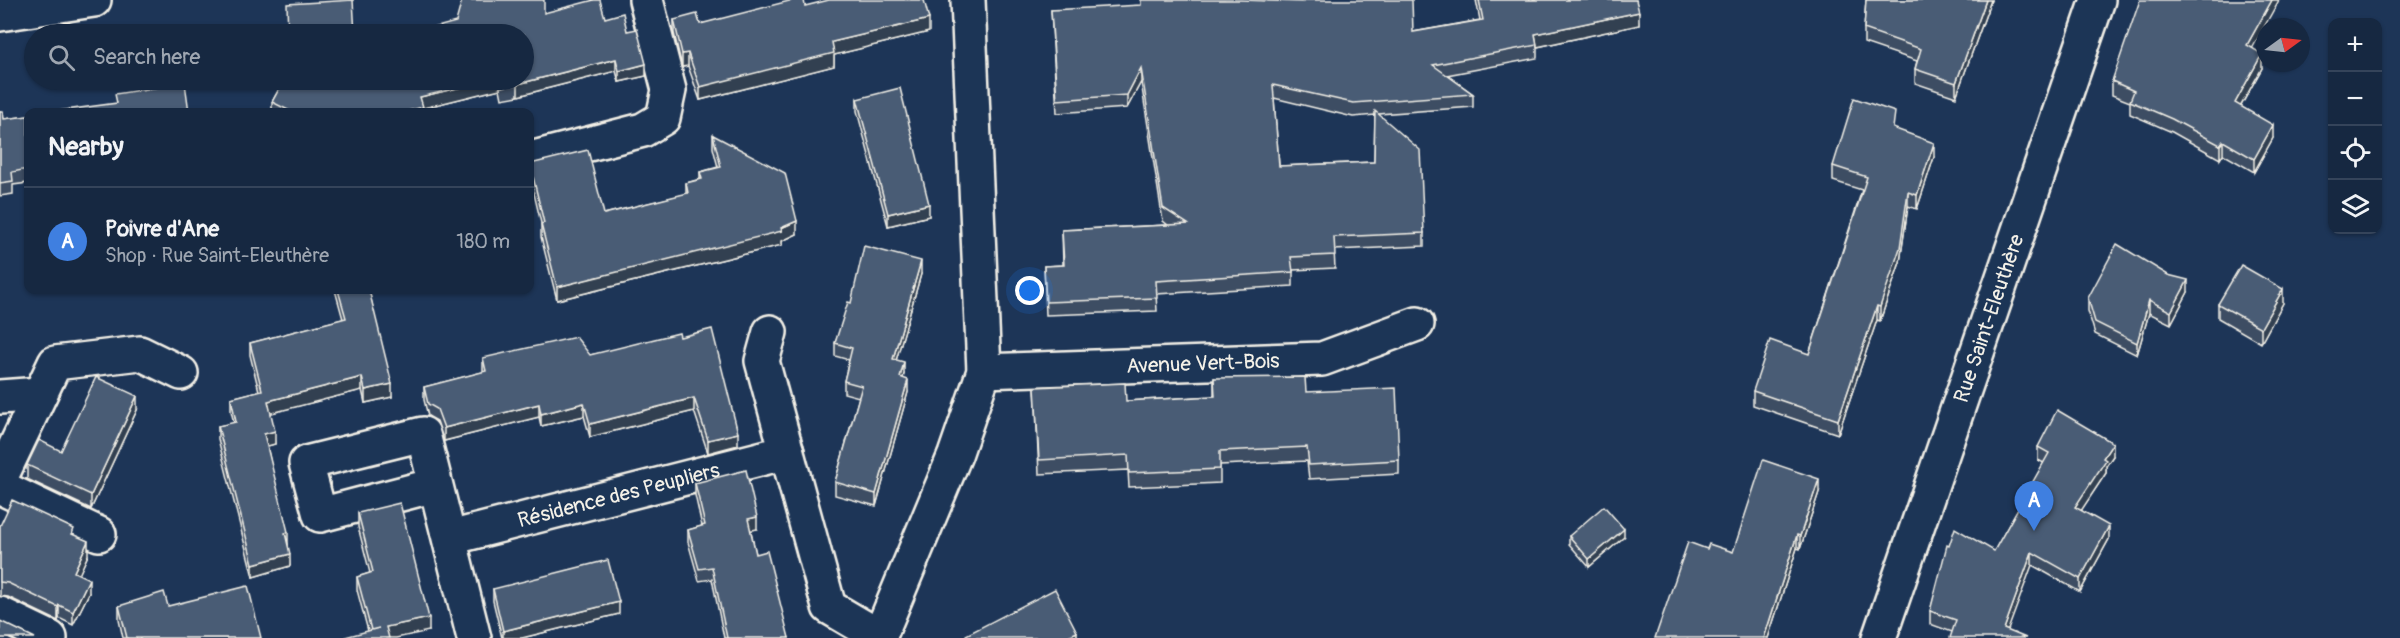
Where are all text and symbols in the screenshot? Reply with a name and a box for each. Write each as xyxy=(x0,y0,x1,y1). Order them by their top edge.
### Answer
north arrow xyxy=(2256,18,2310,72)
map controls xyxy=(2328,18,2382,234)
button: + xyxy=(2328,18,2382,72)
search box xyxy=(24,24,534,90)
icon: search xyxy=(45,41,78,74)
text: Search here xyxy=(93,43,200,71)
button: − xyxy=(2328,72,2382,126)
button: locate xyxy=(2328,126,2382,180)
text: Nearby xyxy=(48,131,124,163)
button: layers xyxy=(2328,180,2382,234)
text: Poivre d'Ane xyxy=(105,215,219,243)
text: A xyxy=(61,229,74,254)
text: 180 m xyxy=(456,229,510,254)
street label: Rue Saint-Eleuthère xyxy=(1947,230,2030,406)
text: Shop · Rue Saint-Eleuthère xyxy=(105,243,329,268)
your location xyxy=(1015,276,1044,305)
street label: Avenue Vert-Bois xyxy=(1126,347,1281,379)
street label: Résidence des Peupliers xyxy=(515,456,723,534)
pin: A xyxy=(2014,482,2054,531)

